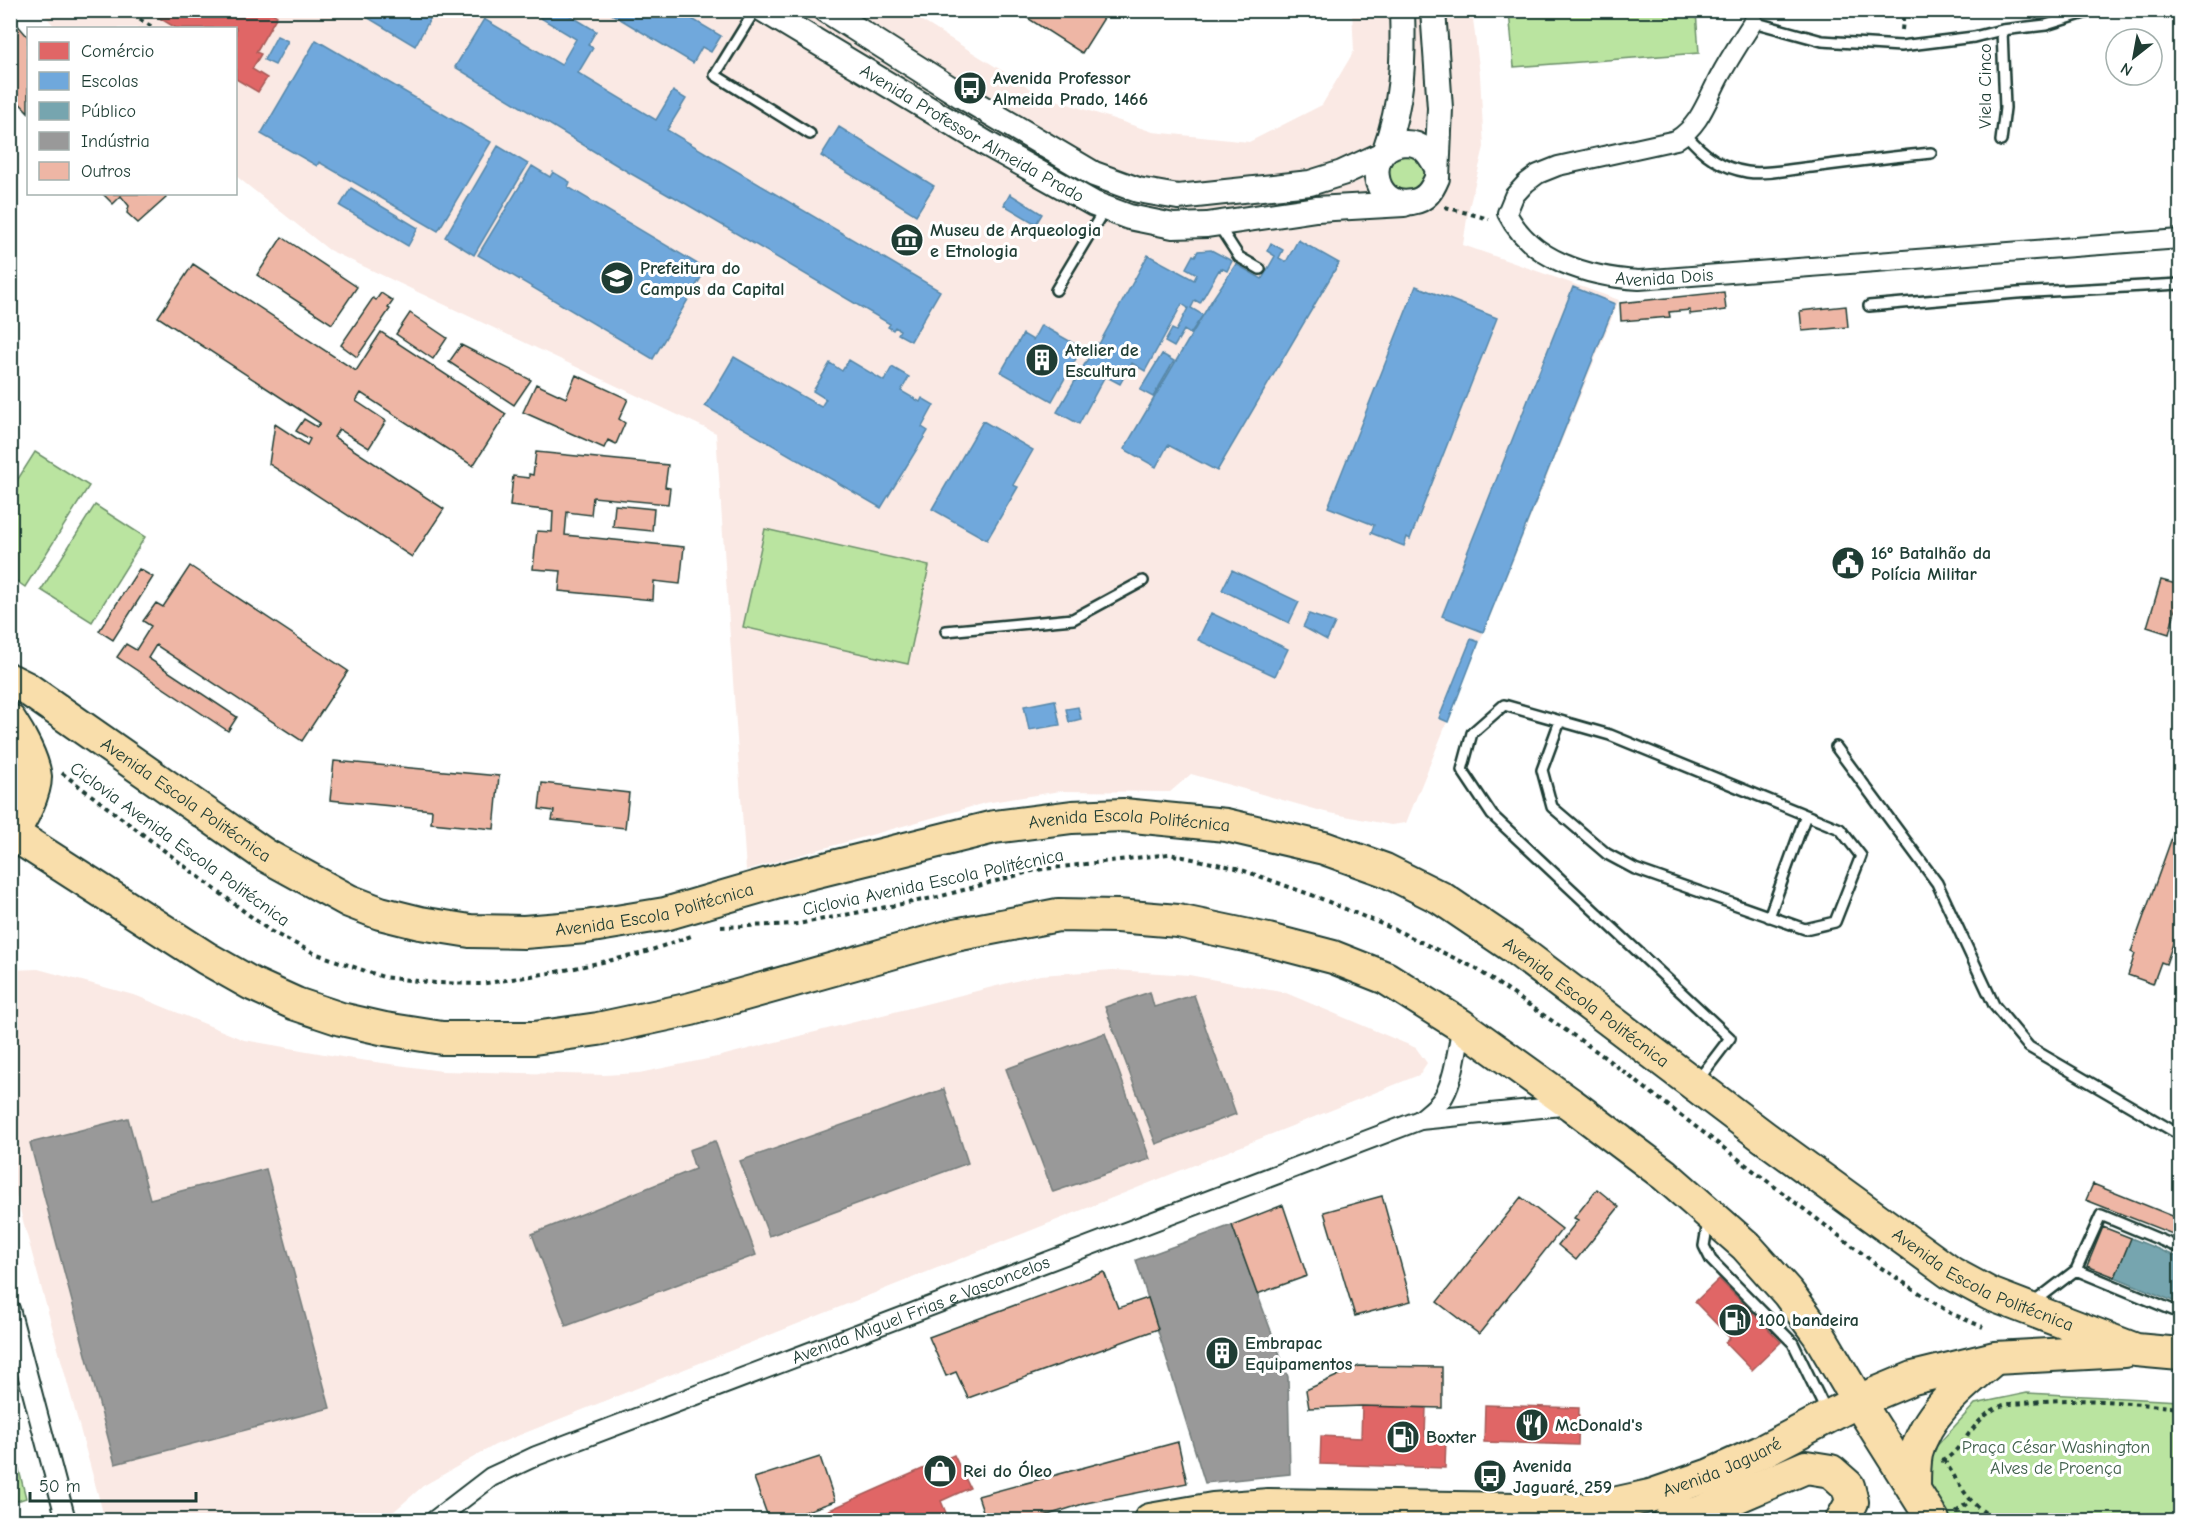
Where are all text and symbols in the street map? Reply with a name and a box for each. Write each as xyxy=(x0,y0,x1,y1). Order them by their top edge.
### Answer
legend xyxy=(27,27,237,195)
north arrow xyxy=(2104,27,2164,87)
text: Comércio xyxy=(81,41,154,62)
street label: Viela Cinco xyxy=(1975,43,1996,129)
text: N xyxy=(2118,59,2136,79)
street label: Avenida Professor Almeida Prado xyxy=(856,60,1088,207)
place label: Avenida Professor Almeida Prado, 1466 xyxy=(993,68,1148,110)
bus stop icon: Avenida Professor Almeida Prado, 1466 xyxy=(952,70,988,106)
text: Escolas xyxy=(81,71,138,92)
text: Público xyxy=(81,101,136,122)
text: Indústria xyxy=(81,131,150,152)
text: Outros xyxy=(81,161,131,182)
place label: Museu de Arqueologia e Etnologia xyxy=(930,220,1101,262)
museum icon: Museu de Arqueologia e Etnologia xyxy=(889,222,925,258)
place label: Prefeitura do Campus da Capital xyxy=(640,258,785,300)
school or university icon: Prefeitura do Campus da Capital xyxy=(599,260,635,296)
street label: Avenida Dois xyxy=(1614,264,1714,291)
place label: Atelier de Escultura xyxy=(1065,340,1139,382)
building icon: Atelier de Escultura xyxy=(1024,342,1060,378)
place label: 16º Batalhão da Polícia Militar xyxy=(1871,543,1991,585)
public building icon: 16º Batalhão da Polícia Militar xyxy=(1830,545,1866,581)
street label: Avenida Escola Politécnica xyxy=(97,734,274,867)
street label: Ciclovia Avenida Escola Politécnica xyxy=(66,758,294,931)
street label: Avenida Escola Politécnica xyxy=(1027,805,1231,836)
street label: Ciclovia Avenida Escola Politécnica xyxy=(801,845,1066,920)
street label: Avenida Escola Politécnica xyxy=(554,879,756,940)
street label: Avenida Escola Politécnica xyxy=(1499,933,1673,1072)
street label: Avenida Escola Politécnica xyxy=(1888,1224,2076,1336)
street label: Avenida Miguel Frias e Vasconcelos xyxy=(789,1252,1053,1369)
fuel station icon: 100 bandeira xyxy=(1717,1302,1753,1338)
place label: 100 bandeira xyxy=(1758,1310,1859,1331)
place label: Embrapac Equipamentos xyxy=(1245,1333,1353,1375)
building icon: Embrapac Equipamentos xyxy=(1204,1335,1240,1371)
restaurant icon: McDonald's xyxy=(1514,1407,1550,1443)
place label: McDonald's xyxy=(1555,1415,1643,1436)
fuel station icon: Boxter xyxy=(1385,1419,1421,1455)
place label: Boxter xyxy=(1426,1427,1477,1448)
street label: Avenida Jaguaré xyxy=(1660,1433,1785,1502)
park label: Praça César Washington Alves de Proença xyxy=(1962,1437,2150,1479)
shop icon: Rei do Óleo xyxy=(922,1453,958,1489)
place label: Avenida Jaguaré, 259 xyxy=(1513,1456,1612,1498)
bus stop icon: Avenida Jaguaré, 259 xyxy=(1472,1458,1508,1494)
place label: Rei do Óleo xyxy=(963,1460,1052,1482)
scale bar xyxy=(30,1465,196,1503)
text: 50 m xyxy=(39,1476,81,1497)

